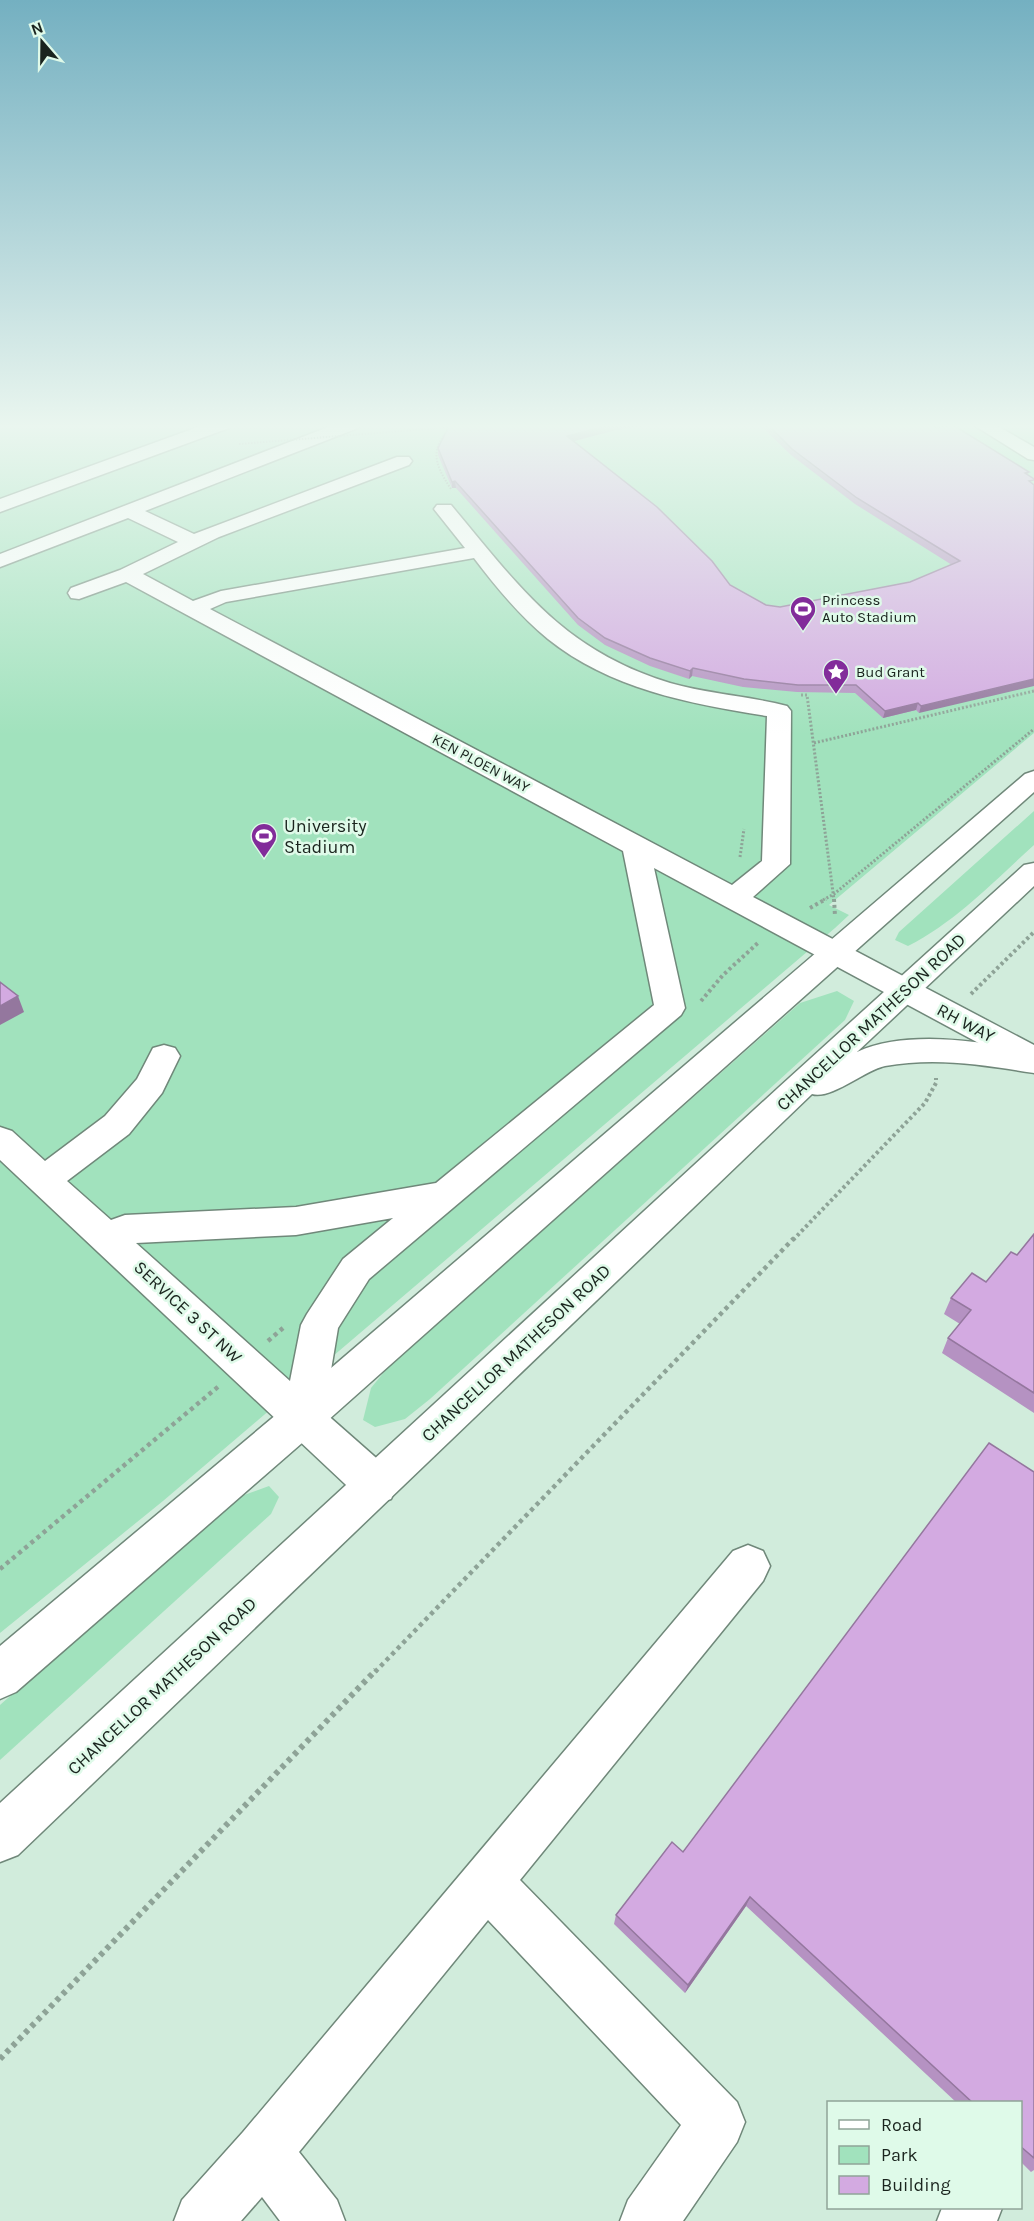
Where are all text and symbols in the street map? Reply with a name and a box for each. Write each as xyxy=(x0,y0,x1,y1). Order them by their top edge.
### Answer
north arrow xyxy=(12,12,72,72)
text: N xyxy=(28,17,46,39)
place label: Princess Auto Stadium xyxy=(822,591,917,626)
sports icon: Princess Auto Stadium xyxy=(788,594,818,632)
place icon: Bud Grant xyxy=(821,657,851,695)
place label: Bud Grant xyxy=(856,663,925,681)
street label: KEN PLOEN WAY xyxy=(429,730,534,797)
place label: University Stadium xyxy=(284,815,367,858)
sports icon: University Stadium xyxy=(249,821,279,859)
street label: CHANCELLOR MATHESON ROAD xyxy=(772,929,970,1115)
street label: RH WAY xyxy=(933,999,999,1047)
street label: SERVICE 3 ST NW xyxy=(129,1256,247,1368)
street label: CHANCELLOR MATHESON ROAD xyxy=(417,1260,615,1446)
street label: CHANCELLOR MATHESON ROAD xyxy=(63,1593,261,1779)
legend xyxy=(827,2101,1022,2209)
text: Road xyxy=(881,2114,922,2136)
text: Park xyxy=(881,2144,918,2166)
text: Building xyxy=(881,2174,951,2196)

